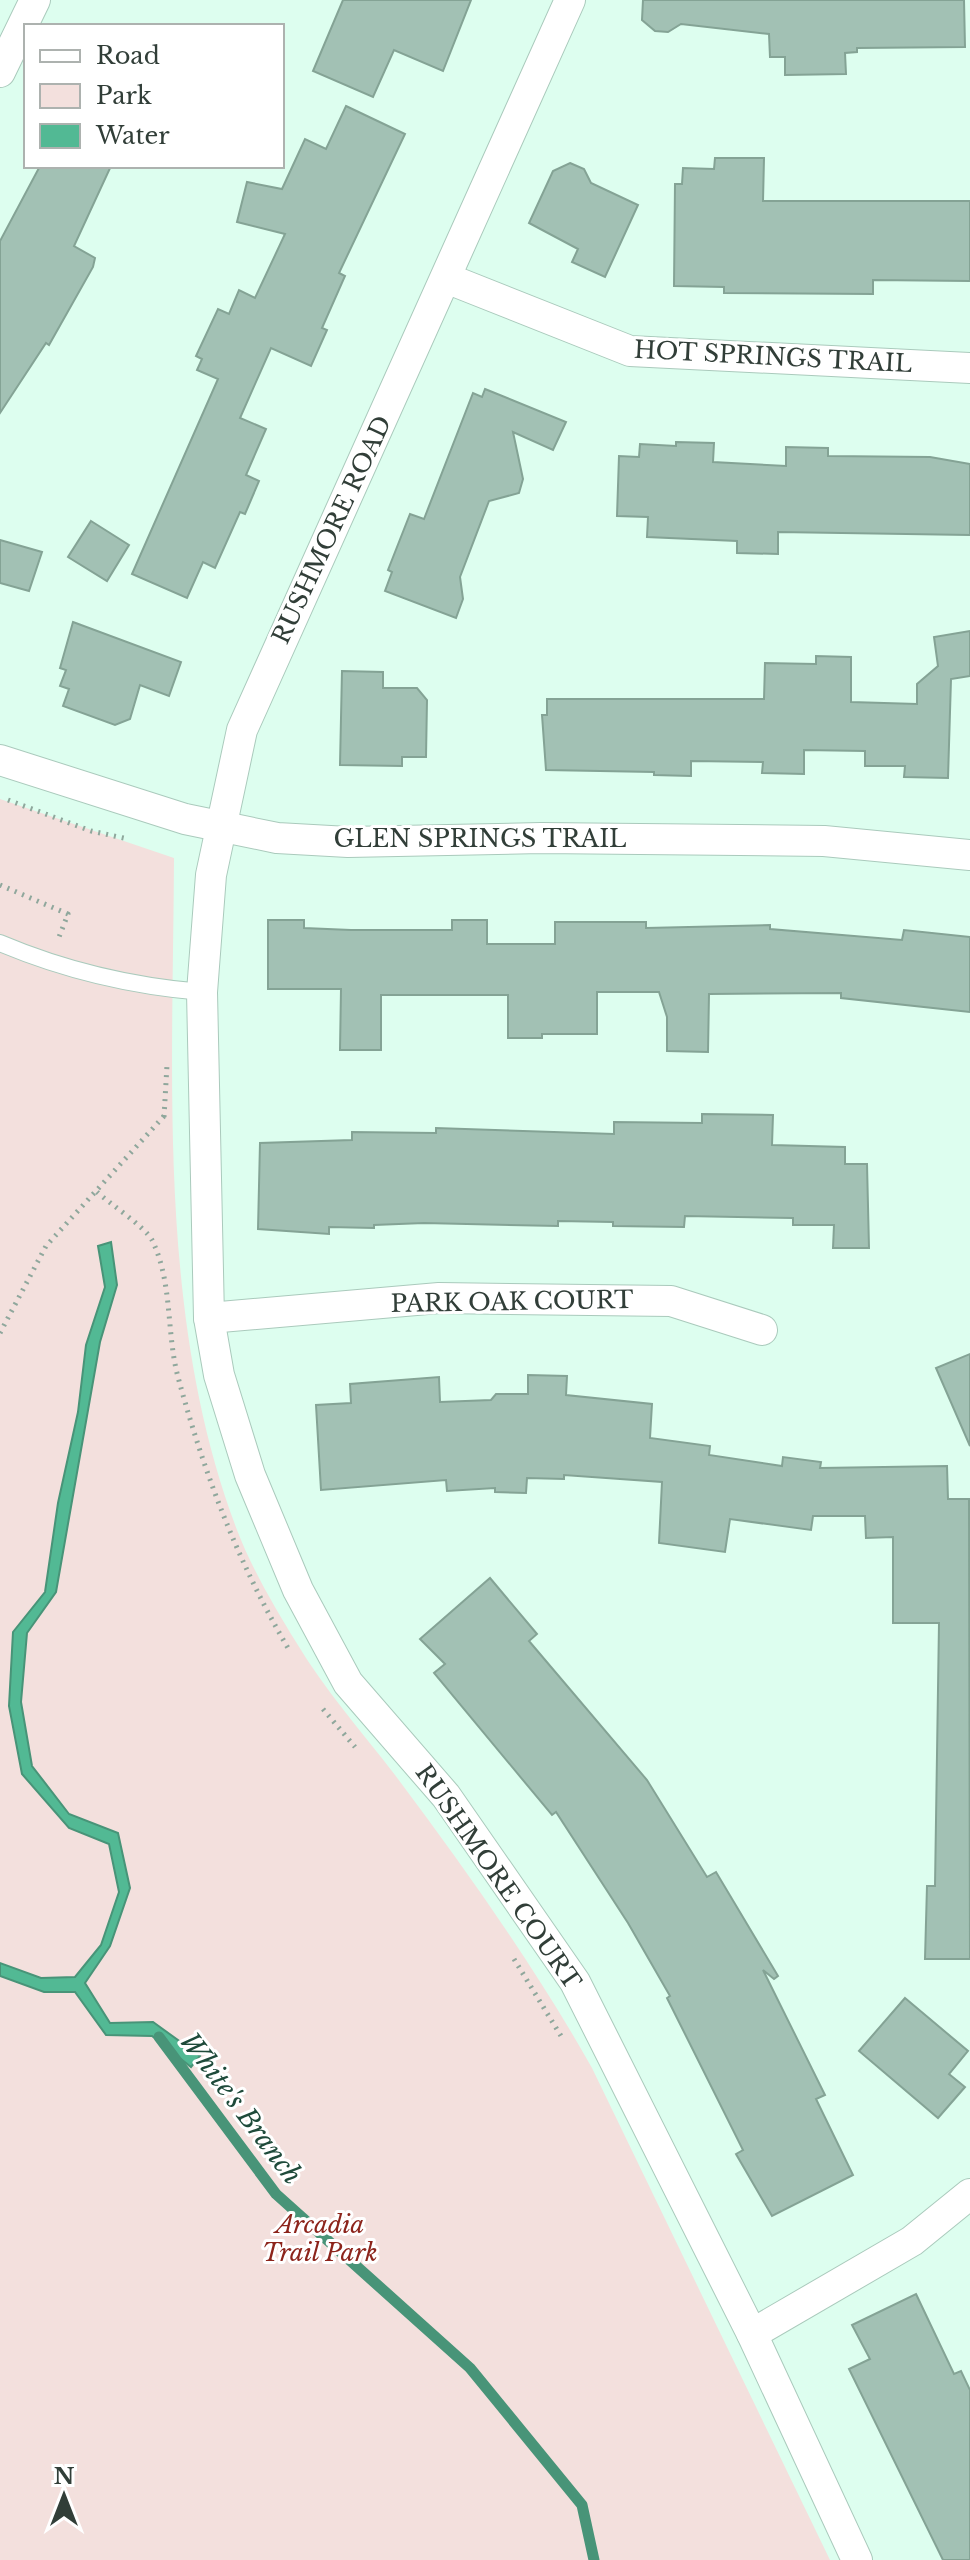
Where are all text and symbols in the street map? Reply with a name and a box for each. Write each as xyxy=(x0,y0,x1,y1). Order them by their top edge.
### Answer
legend xyxy=(24,24,284,168)
text: Road xyxy=(96,41,160,70)
text: Park xyxy=(96,81,152,110)
text: Water xyxy=(95,121,170,150)
street label: HOT SPRINGS TRAIL xyxy=(633,335,913,378)
street label: RUSHMORE ROAD xyxy=(266,411,397,648)
street label: GLEN SPRINGS TRAIL xyxy=(333,824,627,853)
street label: PARK OAK COURT xyxy=(390,1285,634,1318)
street label: RUSHMORE COURT xyxy=(410,1759,587,1995)
water label: White's Branch xyxy=(173,2026,309,2190)
park label: Arcadia Trail Park xyxy=(262,2210,378,2267)
north arrow xyxy=(24,2456,104,2536)
text: N xyxy=(54,2463,75,2490)

